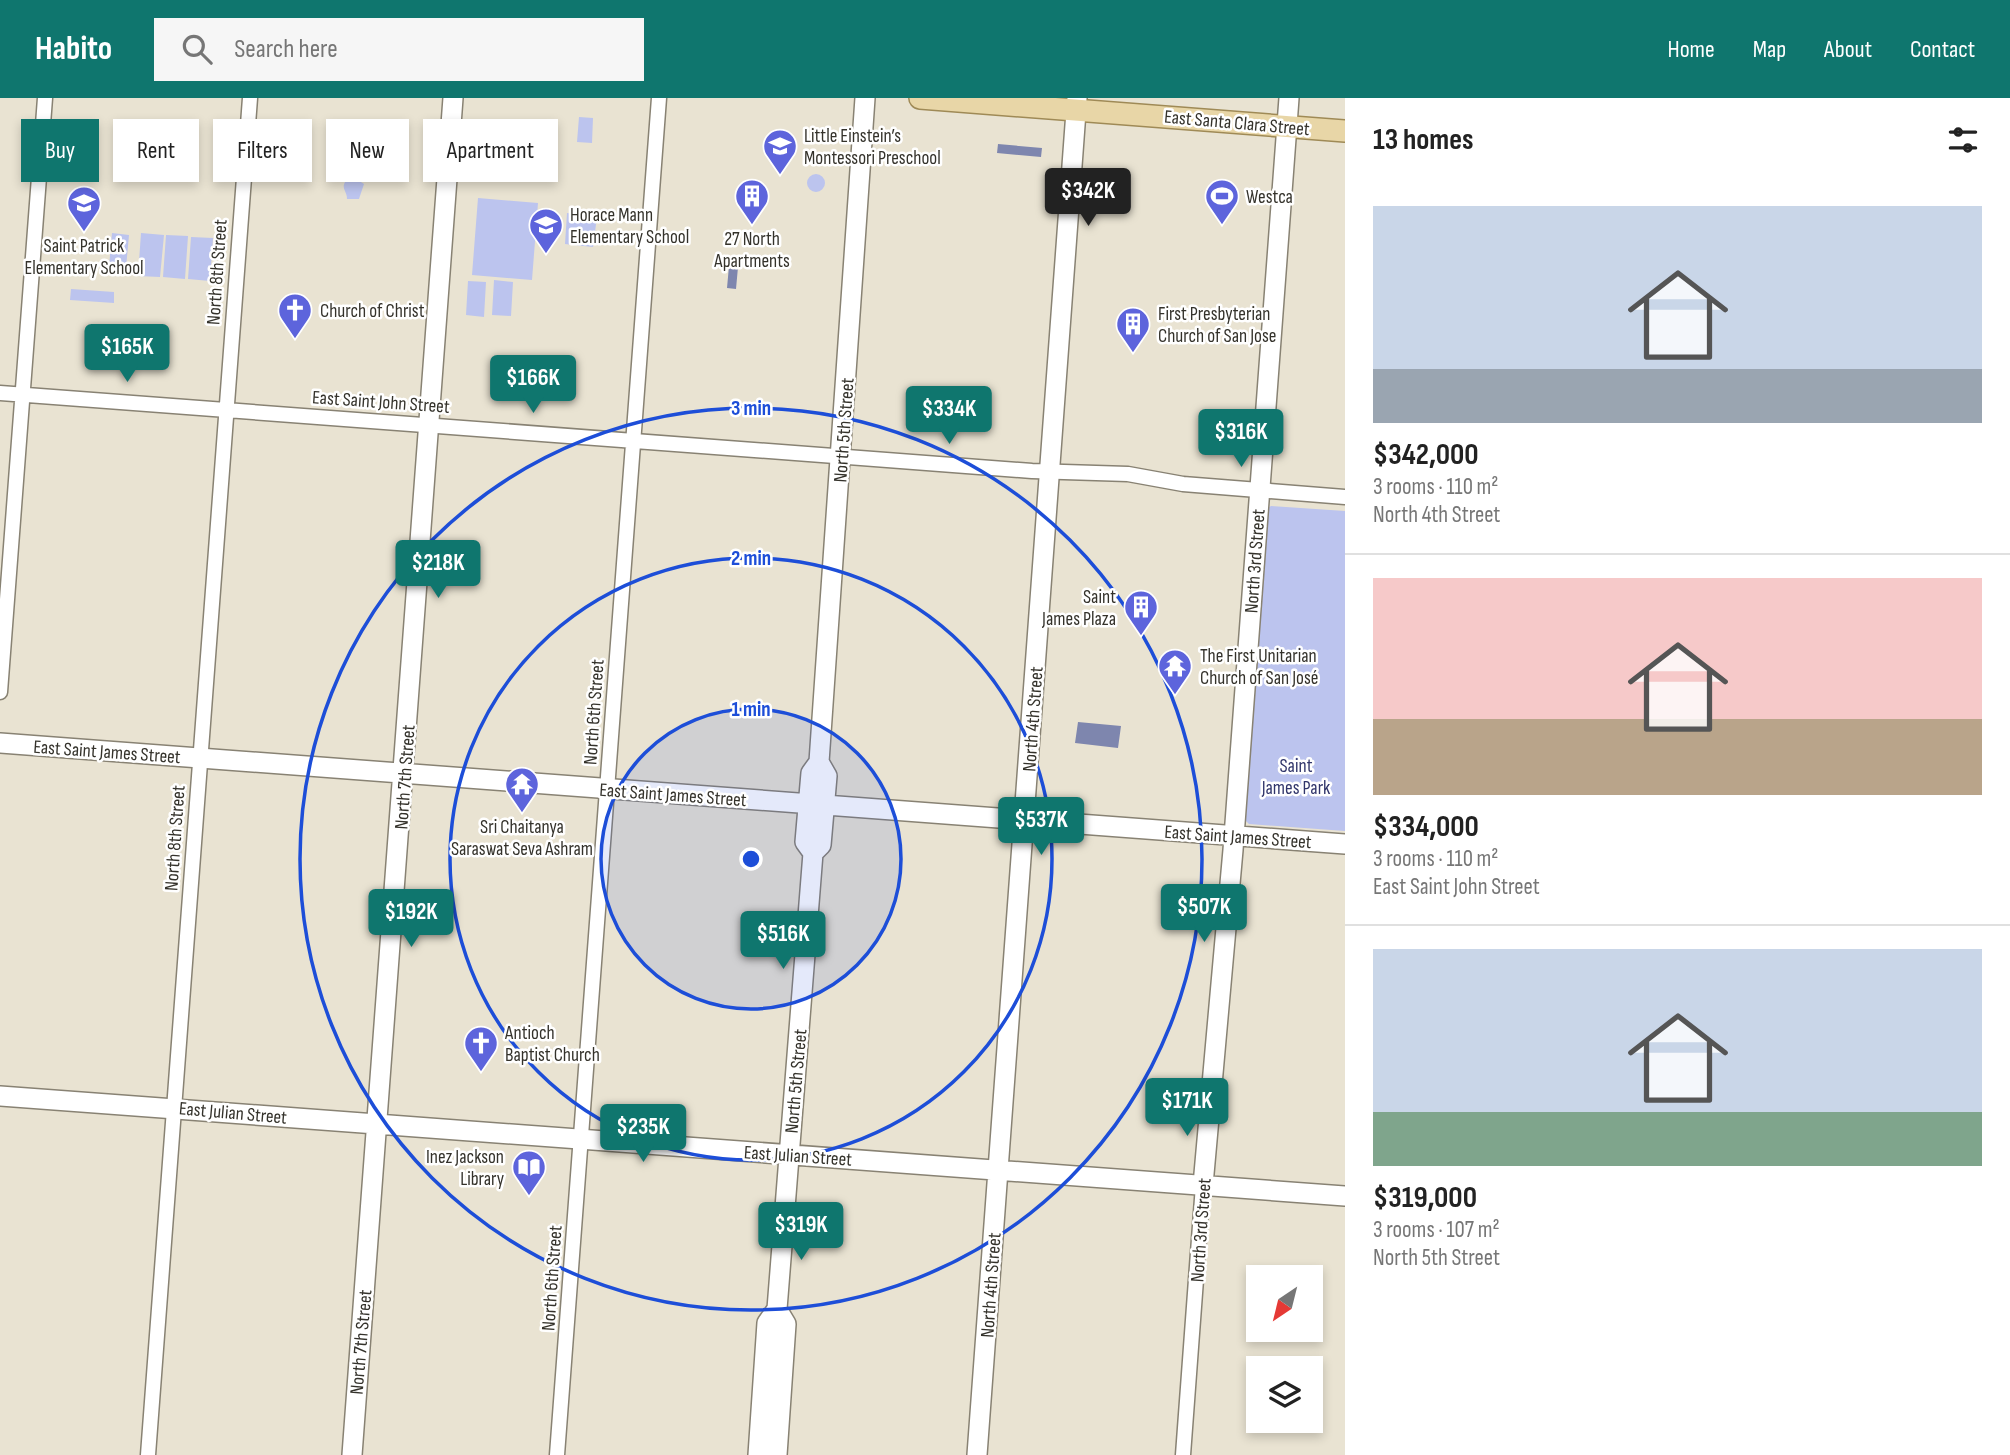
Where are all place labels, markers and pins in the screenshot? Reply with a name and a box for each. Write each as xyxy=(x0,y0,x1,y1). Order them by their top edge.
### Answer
place label: Little Einstein’s Montessori Preschool xyxy=(804,125,941,170)
school or university icon: Little Einstein’s Montessori Preschool xyxy=(761,127,799,176)
pin: $342K xyxy=(1039,169,1137,228)
building icon: 27 North Apartments xyxy=(733,177,771,226)
sports icon: Westca xyxy=(1203,177,1241,226)
school or university icon: Saint Patrick Elementary School xyxy=(65,184,103,233)
place label: Westca xyxy=(1246,186,1293,209)
place label: Horace Mann Elementary School xyxy=(570,204,689,249)
school or university icon: Horace Mann Elementary School xyxy=(527,206,565,255)
place label: 27 North Apartments xyxy=(713,228,790,273)
place label: Saint Patrick Elementary School xyxy=(24,235,144,280)
church icon: Church of Christ xyxy=(276,291,314,340)
place label: Church of Christ xyxy=(320,300,425,323)
place label: First Presbyterian Church of San Jose xyxy=(1158,303,1276,348)
building icon: First Presbyterian Church of San Jose xyxy=(1114,305,1152,354)
pin: $165K xyxy=(78,324,176,384)
pin: $166K xyxy=(484,356,582,415)
pin: $334K xyxy=(900,386,998,446)
pin: $316K xyxy=(1192,410,1290,469)
pin: $218K xyxy=(389,540,487,600)
place label: Saint James Plaza xyxy=(1041,586,1116,631)
building icon: Saint James Plaza xyxy=(1122,588,1160,637)
place label: The First Unitarian Church of San José xyxy=(1200,645,1318,690)
temple icon: The First Unitarian Church of San José xyxy=(1156,647,1194,696)
temple icon: Sri Chaitanya Saraswat Seva Ashram xyxy=(503,765,541,814)
pin: $537K xyxy=(992,798,1090,857)
place label: Sri Chaitanya Saraswat Seva Ashram xyxy=(451,816,593,861)
centre of rings xyxy=(739,847,763,871)
pin: $507K xyxy=(1155,884,1253,944)
pin: $192K xyxy=(362,890,460,949)
pin: $516K xyxy=(734,912,832,971)
place label: Antioch Baptist Church xyxy=(504,1022,600,1067)
church icon: Antioch Baptist Church xyxy=(462,1024,500,1073)
pin: $171K xyxy=(1138,1079,1236,1138)
pin: $235K xyxy=(594,1104,692,1164)
place label: Inez Jackson Library xyxy=(426,1146,505,1191)
library icon: Inez Jackson Library xyxy=(510,1148,548,1197)
pin: $319K xyxy=(752,1202,850,1262)

